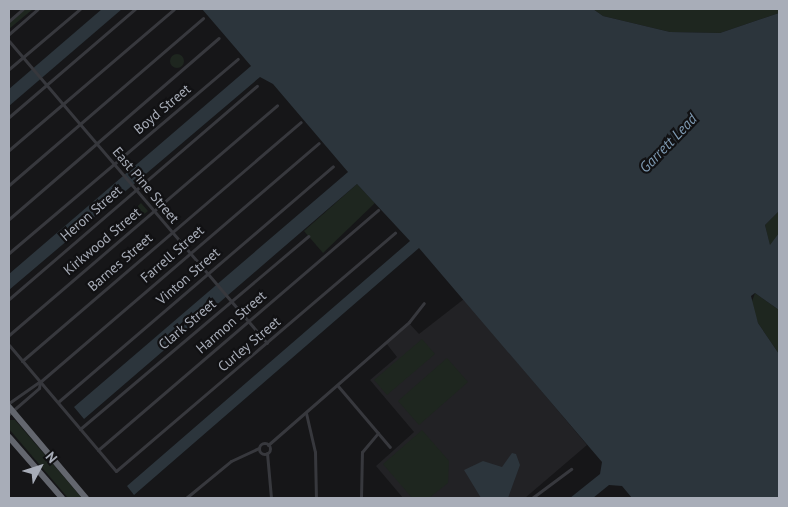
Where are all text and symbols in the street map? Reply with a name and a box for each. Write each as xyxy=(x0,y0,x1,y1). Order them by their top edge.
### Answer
street label: Boyd Street xyxy=(130,80,194,138)
water label: Garrett Lead xyxy=(635,110,701,176)
street label: East Pine Street xyxy=(109,143,183,227)
street label: Heron Street xyxy=(57,182,125,244)
street label: Kirkwood Street xyxy=(60,204,144,278)
street label: Farrell Street xyxy=(137,222,207,286)
street label: Barnes Street xyxy=(84,229,156,295)
street label: Vinton Street xyxy=(153,244,223,308)
street label: Harmon Street xyxy=(193,287,269,357)
street label: Clark Street xyxy=(155,295,219,353)
street label: Curley Street xyxy=(214,313,284,375)
north arrow xyxy=(15,442,65,492)
text: N xyxy=(42,448,61,467)

